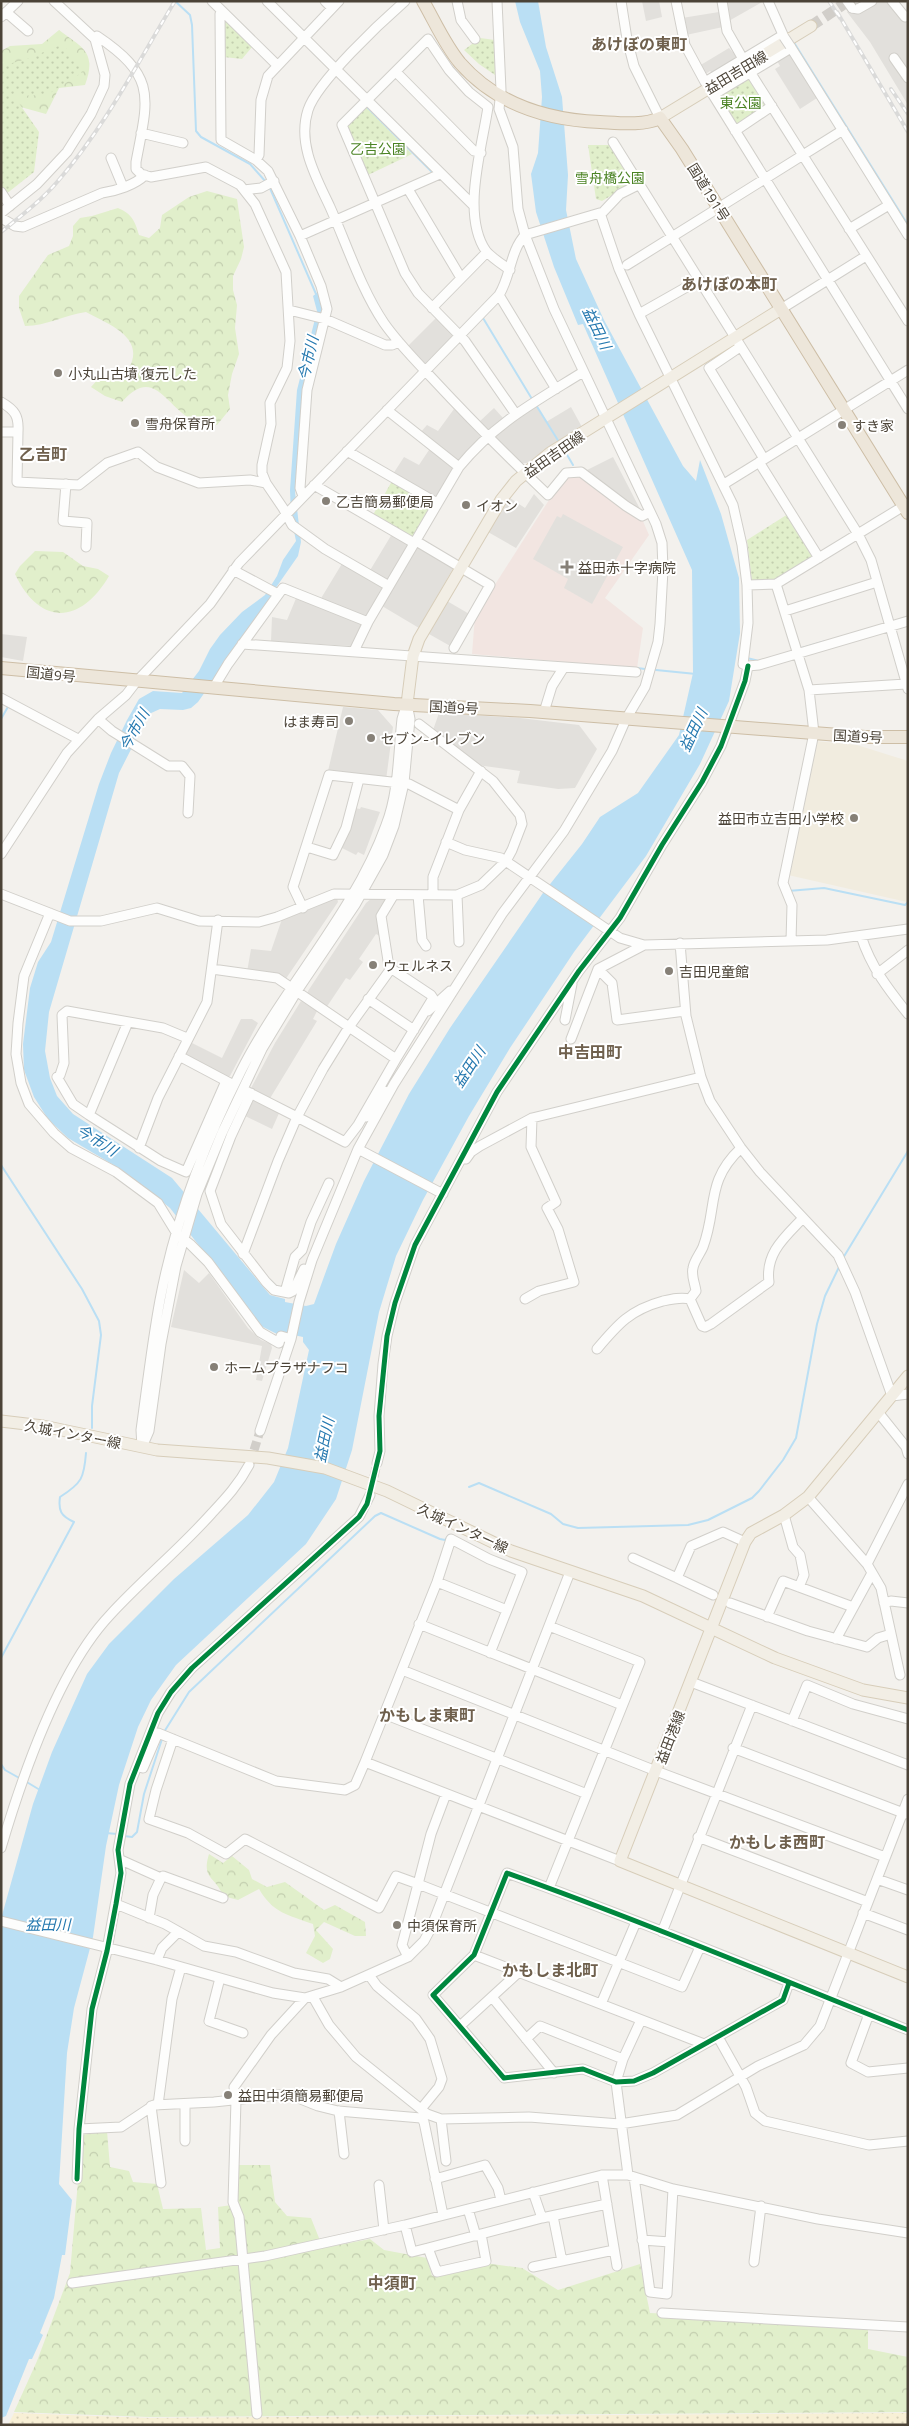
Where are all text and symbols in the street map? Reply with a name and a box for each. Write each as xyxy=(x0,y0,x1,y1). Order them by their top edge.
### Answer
district label: あけぼの東町 xyxy=(591,32,687,56)
street label: 益田吉田線 xyxy=(701,45,771,99)
park label: 東公園 xyxy=(720,92,762,113)
park label: 乙吉公園 xyxy=(350,138,406,159)
street label: 国道191号 xyxy=(683,159,735,225)
park label: 雪舟橋公園 xyxy=(575,167,645,188)
district label: あけぼの本町 xyxy=(681,272,777,296)
water label: 益田川 xyxy=(577,303,618,355)
water label: 今市川 xyxy=(292,332,325,383)
place label: 小丸山古墳 復元した xyxy=(68,363,197,384)
marker: 小丸山古墳 復元した xyxy=(52,367,64,379)
place label: 雪舟保育所 xyxy=(145,413,215,434)
place label: すき家 xyxy=(852,415,894,436)
marker: 雪舟保育所 xyxy=(129,417,141,429)
marker: すき家 xyxy=(836,419,848,431)
street label: 益田吉田線 xyxy=(519,425,589,483)
district label: 乙吉町 xyxy=(19,442,67,466)
place label: 乙吉簡易郵便局 xyxy=(336,491,434,512)
marker: 乙吉簡易郵便局 xyxy=(320,495,332,507)
place label: イオン xyxy=(476,495,518,516)
marker: イオン xyxy=(460,499,472,511)
place label: 益田赤十字病院 xyxy=(578,557,676,578)
marker: 益田赤十字病院 xyxy=(560,560,574,574)
street label: 国道9号 xyxy=(25,661,77,687)
street label: 国道9号 xyxy=(429,695,479,719)
water label: 今市川 xyxy=(113,703,156,755)
water label: 益田川 xyxy=(673,703,714,755)
place label: はま寿司 xyxy=(283,711,339,732)
marker: はま寿司 xyxy=(343,715,355,727)
street label: 国道9号 xyxy=(833,724,883,748)
place label: セブン-イレブン xyxy=(381,728,485,749)
marker: セブン-イレブン xyxy=(365,732,377,744)
place label: 益田市立吉田小学校 xyxy=(718,808,844,829)
marker: 益田市立吉田小学校 xyxy=(848,812,860,824)
place label: ウェルネス xyxy=(383,955,453,976)
marker: ウェルネス xyxy=(367,959,379,971)
place label: 吉田児童館 xyxy=(679,961,749,982)
marker: 吉田児童館 xyxy=(663,965,675,977)
water label: 益田川 xyxy=(447,1040,492,1092)
district label: 中吉田町 xyxy=(558,1040,622,1064)
water label: 今市川 xyxy=(72,1118,124,1163)
place label: ホームプラザナフコ xyxy=(224,1357,349,1378)
marker: ホームプラザナフコ xyxy=(208,1361,220,1373)
street label: 久城インター線 xyxy=(23,1414,123,1454)
water label: 益田川 xyxy=(308,1414,340,1464)
street label: 久城インター線 xyxy=(414,1498,512,1558)
district label: かもしま東町 xyxy=(379,1703,475,1727)
street label: 益田港線 xyxy=(650,1707,690,1767)
district label: かもしま西町 xyxy=(729,1830,825,1854)
water label: 益田川 xyxy=(25,1913,72,1936)
place label: 中須保育所 xyxy=(407,1915,477,1936)
marker: 中須保育所 xyxy=(391,1919,403,1931)
district label: かもしま北町 xyxy=(502,1958,598,1982)
place label: 益田中須簡易郵便局 xyxy=(238,2085,364,2106)
marker: 益田中須簡易郵便局 xyxy=(222,2089,234,2101)
district label: 中須町 xyxy=(368,2271,416,2295)

